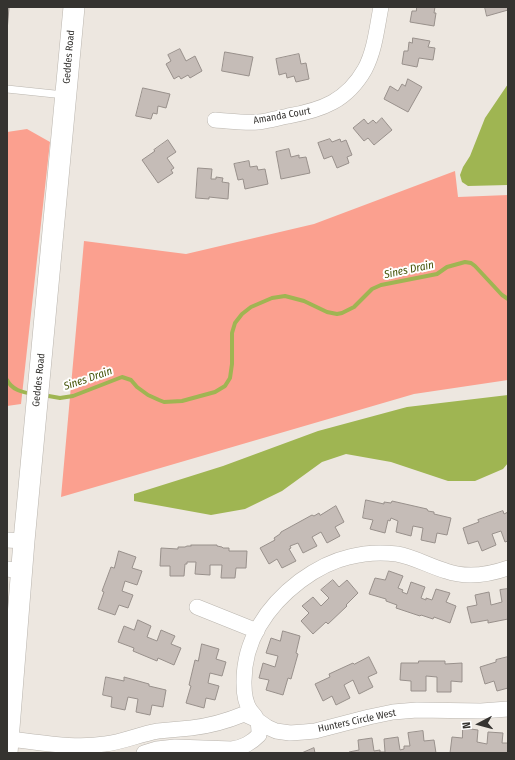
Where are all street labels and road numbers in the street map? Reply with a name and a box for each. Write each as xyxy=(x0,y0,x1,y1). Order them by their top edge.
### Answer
street label: Geddes Road xyxy=(61,30,77,84)
street label: Amanda Court xyxy=(252,105,312,127)
street label: Geddes Road xyxy=(30,353,48,407)
street label: Hunters Circle West xyxy=(317,707,397,735)

